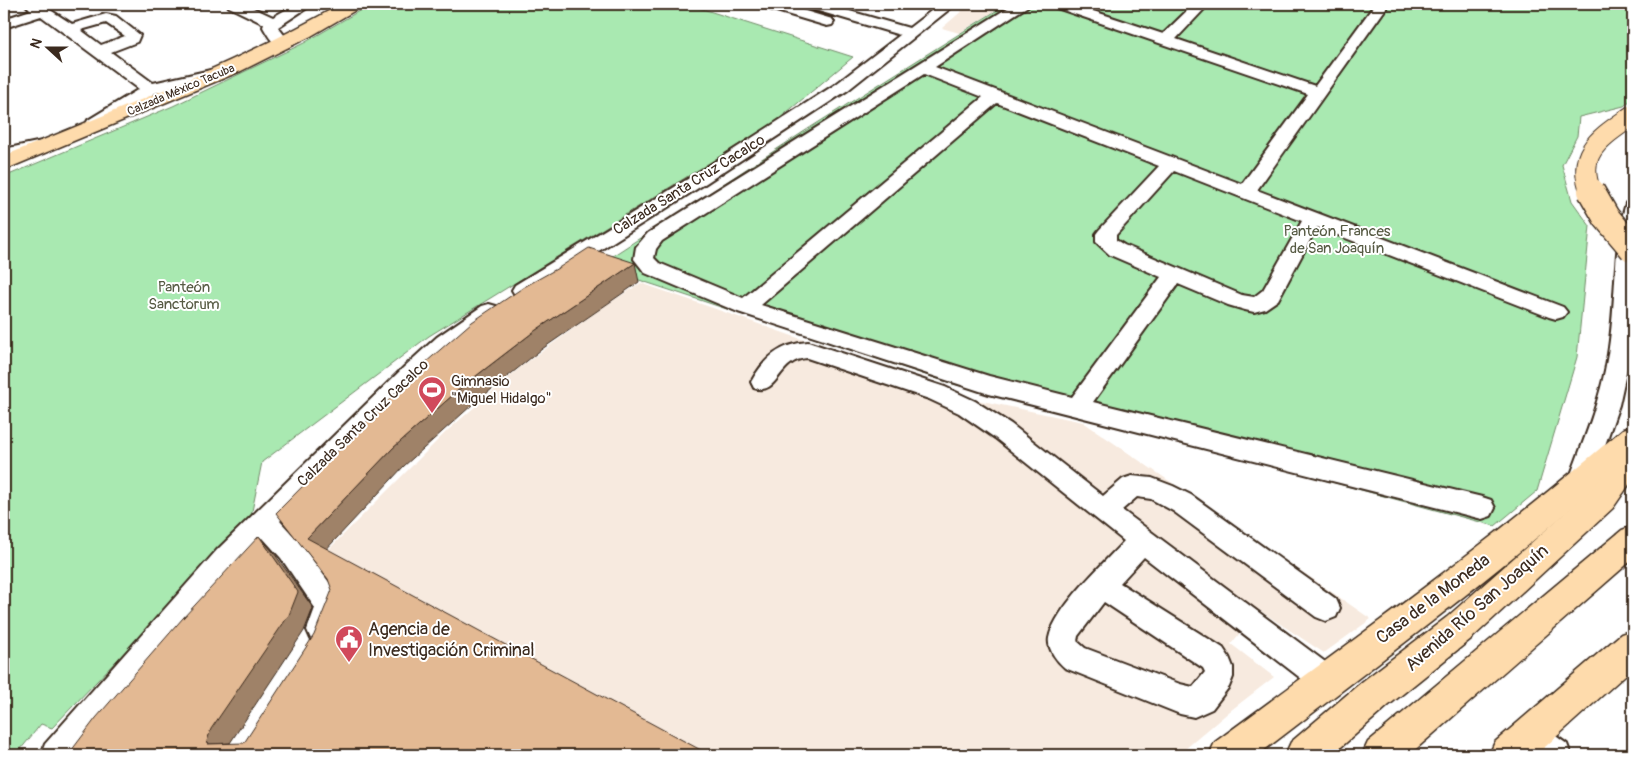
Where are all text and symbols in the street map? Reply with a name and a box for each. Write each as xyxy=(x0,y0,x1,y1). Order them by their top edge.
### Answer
north arrow xyxy=(22,22,72,72)
text: N xyxy=(27,36,46,51)
street label: Calzada México Tacuba xyxy=(125,60,237,119)
street label: Calzada Santa Cruz Cacalco xyxy=(610,130,768,240)
park label: Panteón Frances de San Joaquín xyxy=(1283,222,1391,258)
park label: Panteón Sanctorum xyxy=(148,278,220,314)
street label: Calzada Santa Cruz Cacalco xyxy=(293,355,433,491)
place label: Gimnasio "Miguel Hidalgo" xyxy=(451,372,552,408)
sports icon: Gimnasio "Miguel Hidalgo" xyxy=(417,375,447,414)
street label: Avenida Río San Joaquín xyxy=(1401,539,1553,677)
street label: Casa de la Moneda xyxy=(1371,549,1495,649)
place label: Agencia de Investigación Criminal xyxy=(368,618,535,662)
public building icon: Agencia de Investigación Criminal xyxy=(334,624,364,663)

